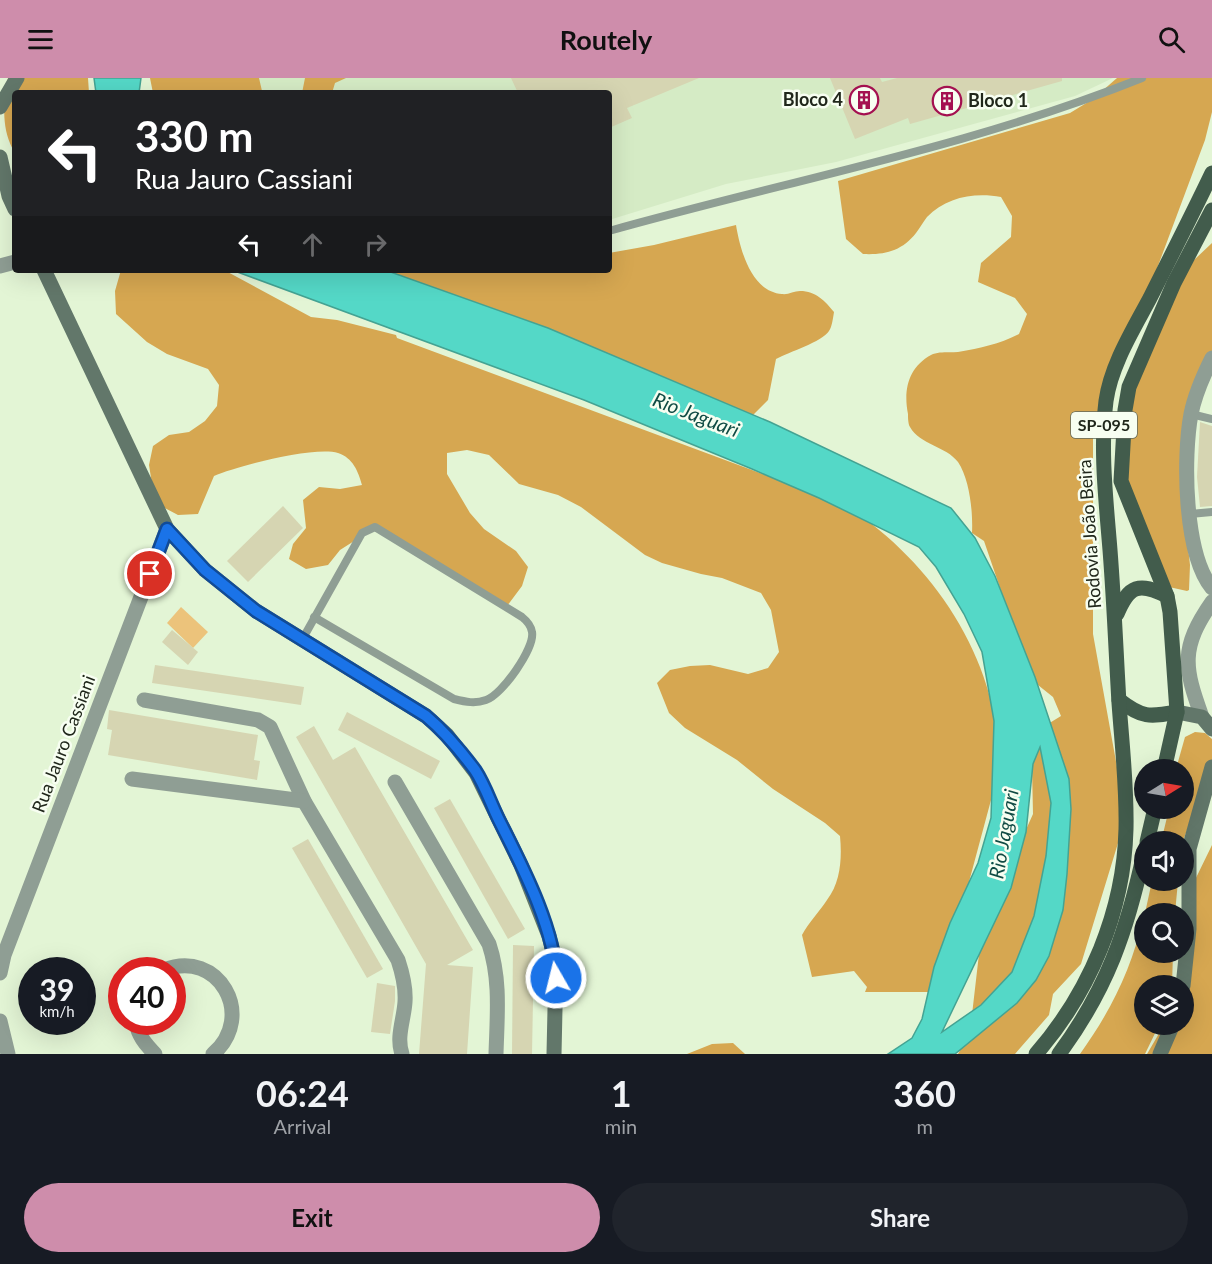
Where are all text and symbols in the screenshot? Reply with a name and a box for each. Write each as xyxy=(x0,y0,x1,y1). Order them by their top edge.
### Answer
icon: menu xyxy=(24,23,57,56)
text: Routely xyxy=(560,23,652,56)
icon: search xyxy=(1155,23,1188,56)
building icon: Bloco 4 xyxy=(848,84,880,116)
building icon: Bloco 1 xyxy=(931,85,963,117)
place label: Bloco 4 xyxy=(783,88,843,110)
place label: Bloco 1 xyxy=(968,89,1028,111)
text: 330 m xyxy=(135,111,253,161)
icon: left xyxy=(36,114,114,192)
text: Rua Jauro Cassiani xyxy=(135,162,353,195)
icon: left xyxy=(233,228,266,261)
icon: ahead xyxy=(296,228,329,261)
icon: right xyxy=(359,228,392,261)
water label: Rio Jaguari xyxy=(650,387,743,442)
road number: SP-095 xyxy=(1071,412,1137,438)
street label: Rodovia João Beira xyxy=(1073,459,1105,609)
pin xyxy=(124,548,175,599)
icon: arrive xyxy=(133,557,166,590)
street label: Rua Jauro Cassiani xyxy=(27,672,99,815)
north arrow xyxy=(1134,759,1194,819)
map controls xyxy=(1134,759,1194,1035)
water label: Rio Jaguari xyxy=(983,787,1023,880)
button: sound xyxy=(1134,831,1194,891)
button: search xyxy=(1134,903,1194,963)
position arrow xyxy=(524,946,588,1010)
speed limit sign: 40 xyxy=(108,957,186,1035)
text: 39 xyxy=(40,971,74,1007)
button: layers xyxy=(1134,975,1194,1035)
text: km/h xyxy=(39,1002,75,1020)
text: 06:24 xyxy=(256,1071,349,1115)
text: 1 xyxy=(611,1071,632,1115)
text: 360 xyxy=(893,1071,956,1115)
text: Arrival xyxy=(274,1114,331,1138)
text: min xyxy=(605,1114,637,1138)
text: m xyxy=(916,1114,933,1138)
button: Exit xyxy=(24,1183,600,1252)
button: Share xyxy=(612,1183,1188,1252)

